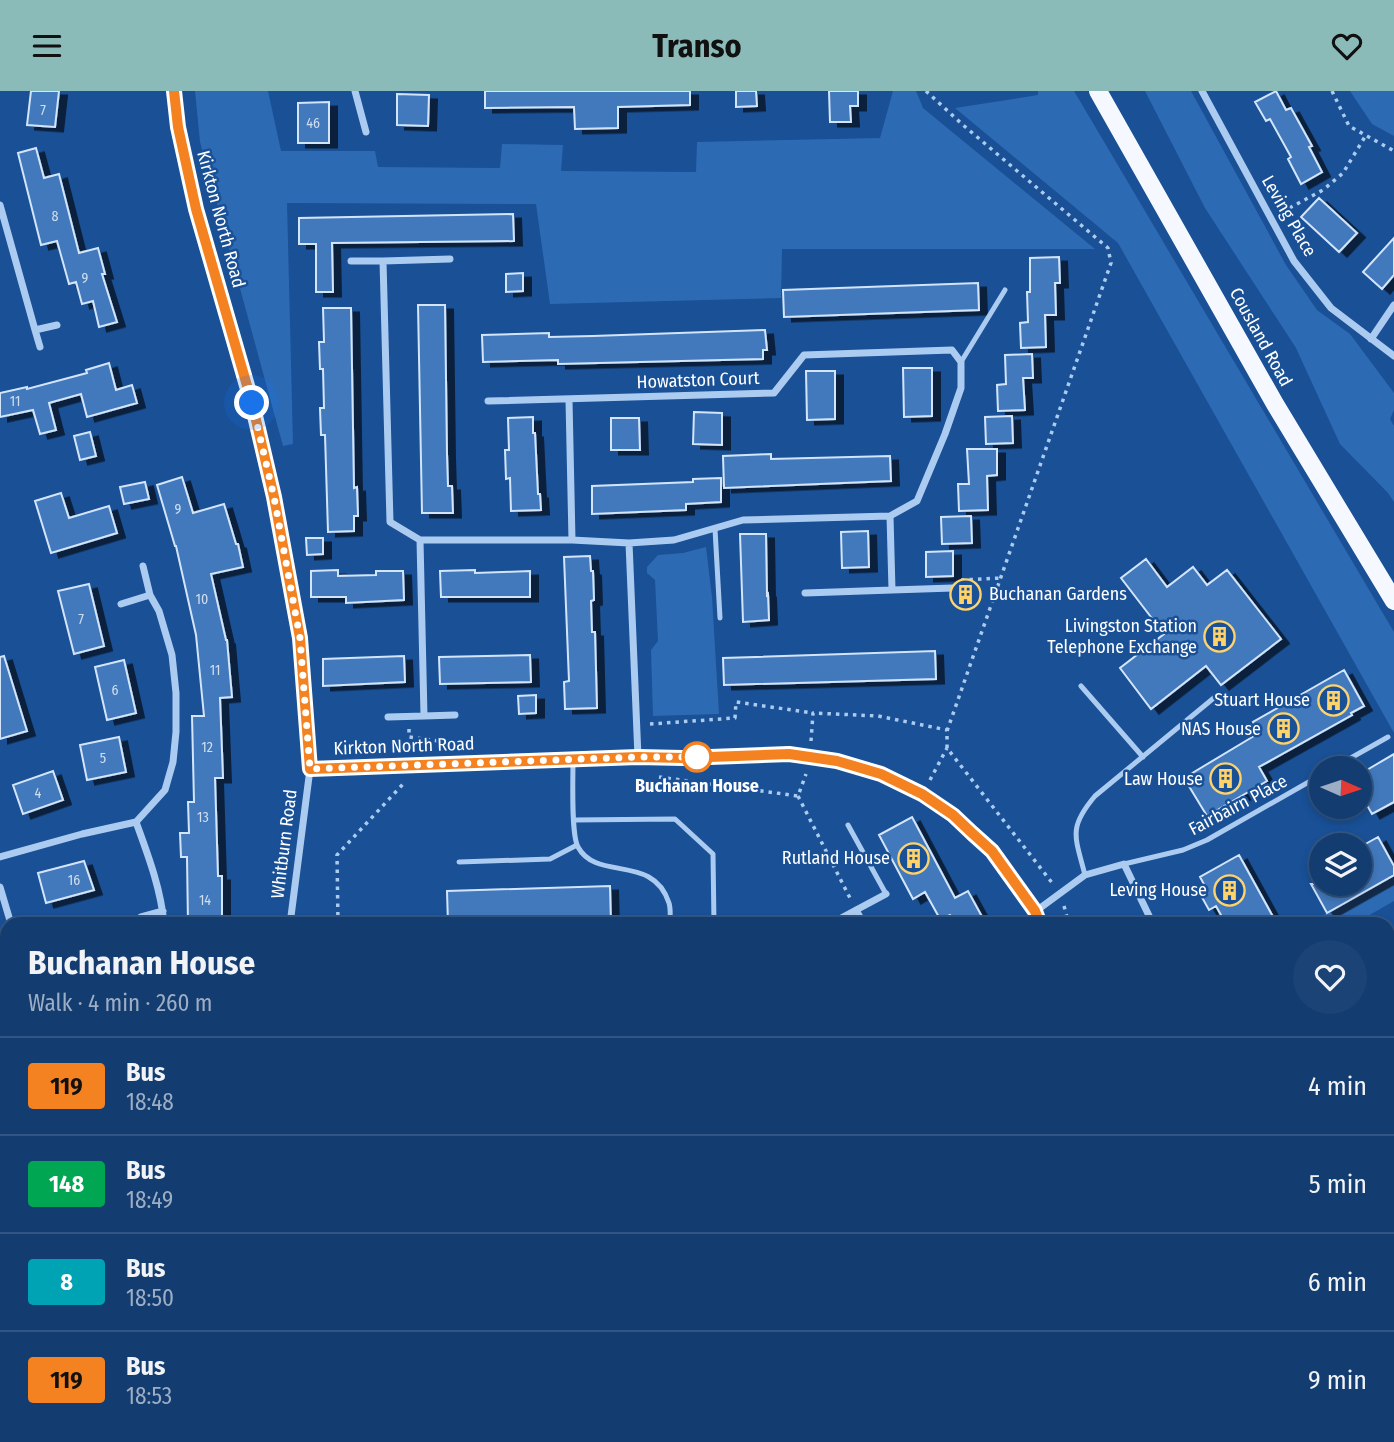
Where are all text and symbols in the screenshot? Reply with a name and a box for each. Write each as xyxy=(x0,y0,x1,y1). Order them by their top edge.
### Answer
icon: menu xyxy=(28,27,66,65)
text: Transo xyxy=(652,27,742,65)
icon: heart xyxy=(1328,27,1366,65)
house number: 7 xyxy=(40,102,46,119)
house number: 46 xyxy=(306,115,320,132)
street label: Kirkton North Road xyxy=(192,148,250,290)
street label: Leving Place xyxy=(1257,171,1321,261)
house number: 8 xyxy=(52,208,59,225)
house number: 9 xyxy=(82,270,89,287)
street label: Cousland Road xyxy=(1225,284,1297,390)
street label: Howatston Court xyxy=(636,367,760,393)
your location xyxy=(234,385,269,420)
house number: 11 xyxy=(10,393,20,410)
house number: 9 xyxy=(175,501,182,518)
building icon: Buchanan Gardens xyxy=(949,577,983,611)
place label: Buchanan Gardens xyxy=(989,583,1127,605)
house number: 10 xyxy=(196,591,208,608)
house number: 7 xyxy=(78,611,84,628)
place label: Livingston Station Telephone Exchange xyxy=(1047,615,1197,658)
building icon: Livingston Station Telephone Exchange xyxy=(1203,619,1237,653)
house number: 11 xyxy=(210,662,220,679)
house number: 6 xyxy=(112,682,119,699)
building icon: Stuart House xyxy=(1316,683,1350,717)
place label: Stuart House xyxy=(1214,689,1310,711)
building icon: NAS House xyxy=(1267,712,1301,746)
place label: NAS House xyxy=(1181,718,1261,740)
street label: Kirkton North Road xyxy=(333,733,475,759)
house number: 12 xyxy=(201,739,213,756)
marker: Buchanan House xyxy=(682,742,712,772)
house number: 5 xyxy=(100,750,106,767)
north arrow xyxy=(1309,756,1372,819)
map controls xyxy=(1309,756,1372,896)
building icon: Law House xyxy=(1209,762,1243,796)
place label: Law House xyxy=(1124,768,1203,790)
street label: Fairbairn Place xyxy=(1185,770,1291,840)
place label: Buchanan House xyxy=(635,775,759,797)
house number: 4 xyxy=(35,785,42,802)
street label: Whitburn Road xyxy=(266,788,302,900)
house number: 13 xyxy=(197,809,209,826)
button: layers xyxy=(1309,833,1372,896)
building icon: Rutland House xyxy=(896,841,930,875)
place label: Rutland House xyxy=(782,847,890,869)
house number: 16 xyxy=(68,872,80,889)
building icon: Leving House xyxy=(1213,873,1247,907)
place label: Leving House xyxy=(1110,879,1207,901)
house number: 14 xyxy=(199,892,211,909)
button: heart xyxy=(1293,940,1367,1014)
text: Buchanan House xyxy=(28,943,255,983)
text: Walk · 4 min · 260 m xyxy=(28,989,213,1017)
text: Bus xyxy=(126,1057,165,1088)
text: 4 min xyxy=(1308,1071,1367,1102)
text: 119 xyxy=(50,1072,83,1100)
text: 18:48 xyxy=(126,1088,174,1116)
text: Bus xyxy=(126,1155,165,1186)
text: 5 min xyxy=(1309,1169,1367,1200)
text: 148 xyxy=(49,1170,84,1198)
text: 18:49 xyxy=(126,1186,173,1214)
text: Bus xyxy=(126,1253,165,1284)
text: 6 min xyxy=(1308,1267,1367,1298)
text: 8 xyxy=(60,1268,73,1296)
text: 18:50 xyxy=(126,1284,174,1312)
text: Bus xyxy=(126,1351,165,1382)
text: 9 min xyxy=(1308,1365,1367,1396)
text: 119 xyxy=(50,1366,83,1394)
text: 18:53 xyxy=(126,1382,172,1410)

